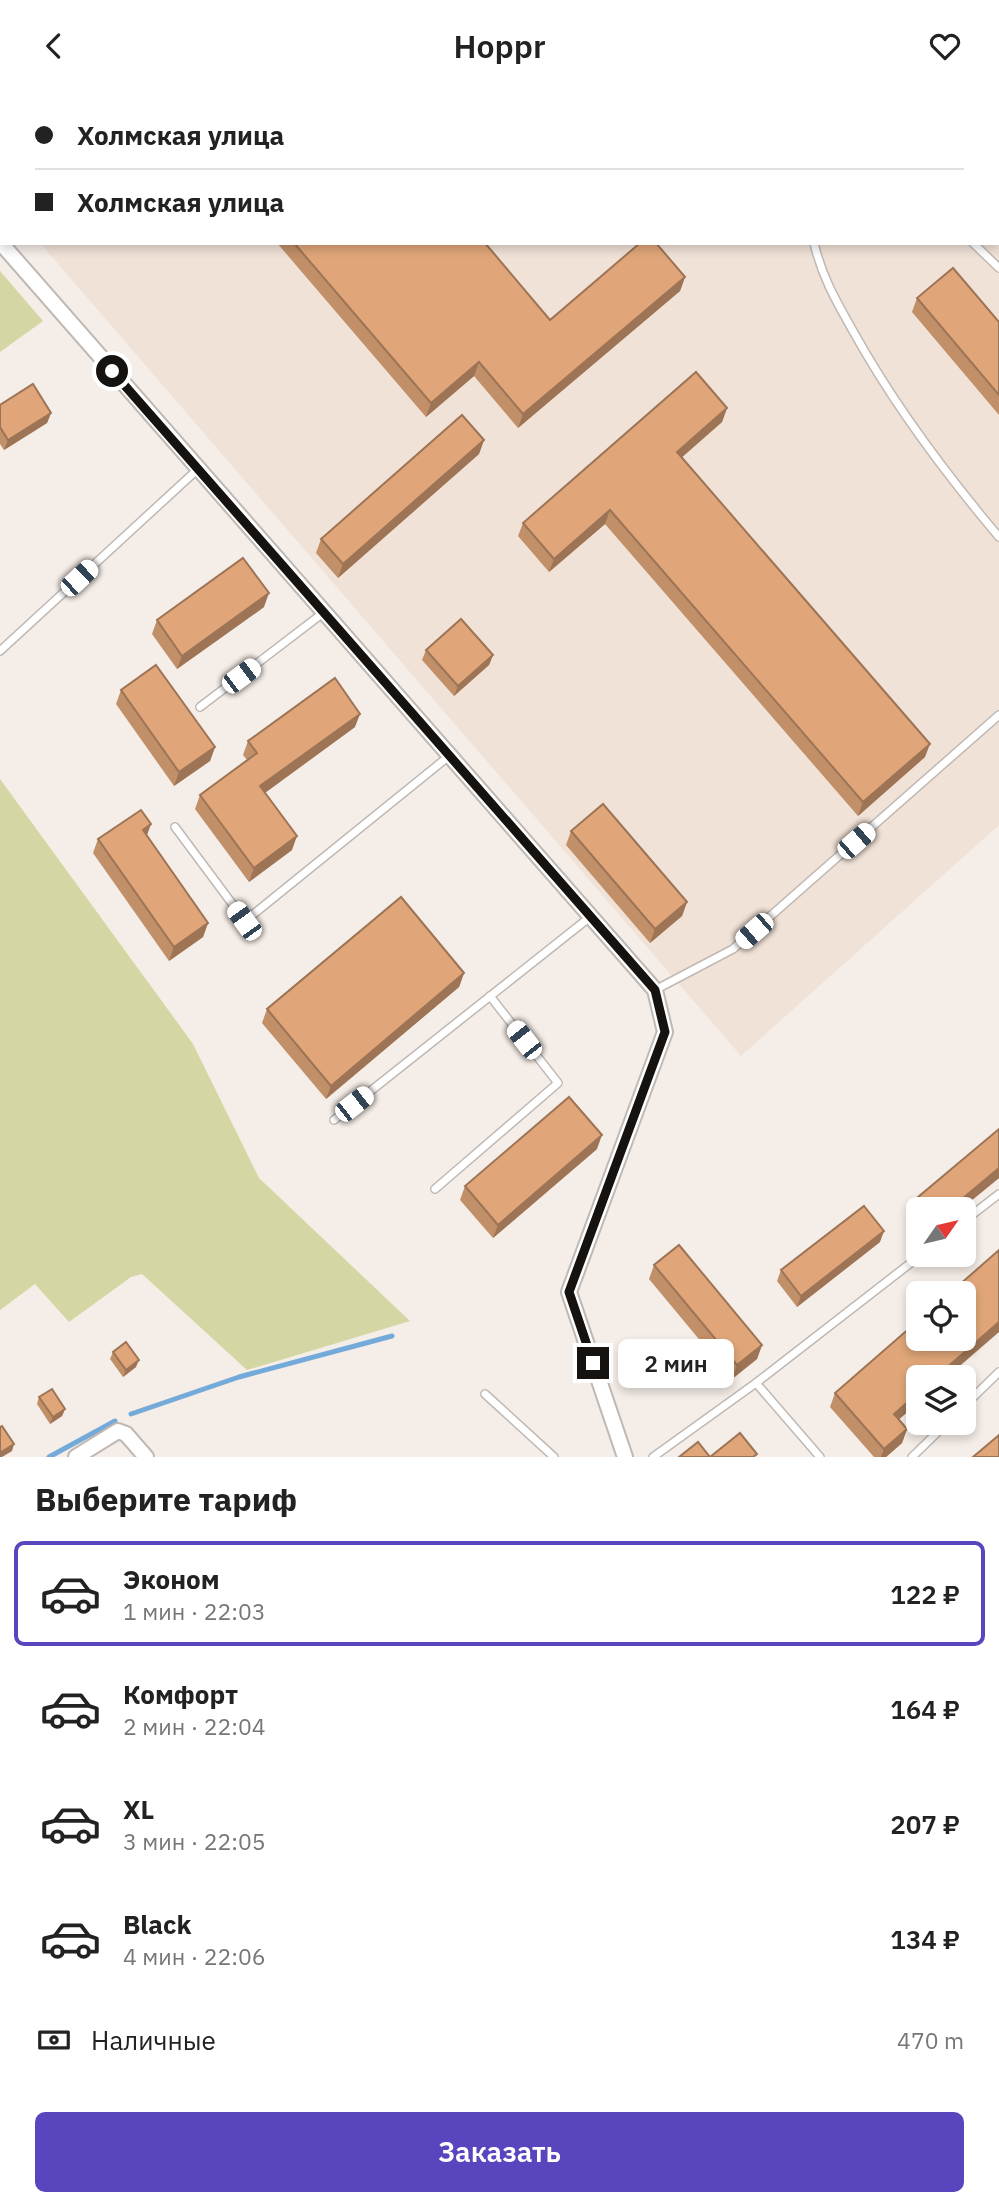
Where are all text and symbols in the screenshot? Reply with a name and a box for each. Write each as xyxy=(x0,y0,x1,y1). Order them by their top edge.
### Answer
text: Hoppr xyxy=(453,25,546,67)
icon: back xyxy=(35,27,73,65)
icon: heart xyxy=(926,27,964,65)
text: Холмская улица xyxy=(77,118,284,152)
text: Холмская улица xyxy=(77,185,284,219)
route start xyxy=(96,355,128,387)
car xyxy=(57,556,102,600)
car xyxy=(218,655,265,697)
car xyxy=(834,819,879,863)
car xyxy=(224,898,265,944)
car xyxy=(732,909,777,953)
car xyxy=(503,1017,546,1063)
car xyxy=(331,1083,378,1125)
north arrow xyxy=(906,1197,976,1267)
map controls xyxy=(906,1197,976,1435)
button: locate xyxy=(906,1281,976,1351)
callout: 2 мин xyxy=(618,1339,733,1387)
route end xyxy=(577,1347,609,1379)
text: 2 мин xyxy=(644,1348,708,1378)
button: layers xyxy=(906,1365,976,1435)
text: Выберите тариф xyxy=(35,1478,297,1520)
icon: car xyxy=(39,1562,102,1625)
text: Эконом xyxy=(123,1562,220,1596)
text: 122 ₽ xyxy=(890,1577,960,1611)
text: 1 мин · 22:03 xyxy=(123,1596,266,1626)
icon: car xyxy=(39,1677,102,1740)
text: Комфорт xyxy=(123,1677,238,1711)
text: 164 ₽ xyxy=(890,1692,960,1726)
text: 2 мин · 22:04 xyxy=(123,1711,266,1741)
icon: car xyxy=(39,1792,102,1855)
text: XL xyxy=(123,1792,154,1826)
text: 207 ₽ xyxy=(890,1807,960,1841)
text: 3 мин · 22:05 xyxy=(123,1826,266,1856)
icon: car xyxy=(39,1907,102,1970)
text: Black xyxy=(123,1907,191,1941)
text: 134 ₽ xyxy=(890,1922,960,1956)
text: 4 мин · 22:06 xyxy=(123,1941,266,1971)
icon: cash xyxy=(35,2021,73,2059)
text: Наличные xyxy=(91,2023,216,2057)
text: 470 m xyxy=(897,2025,964,2055)
button: Заказать xyxy=(35,2112,964,2192)

